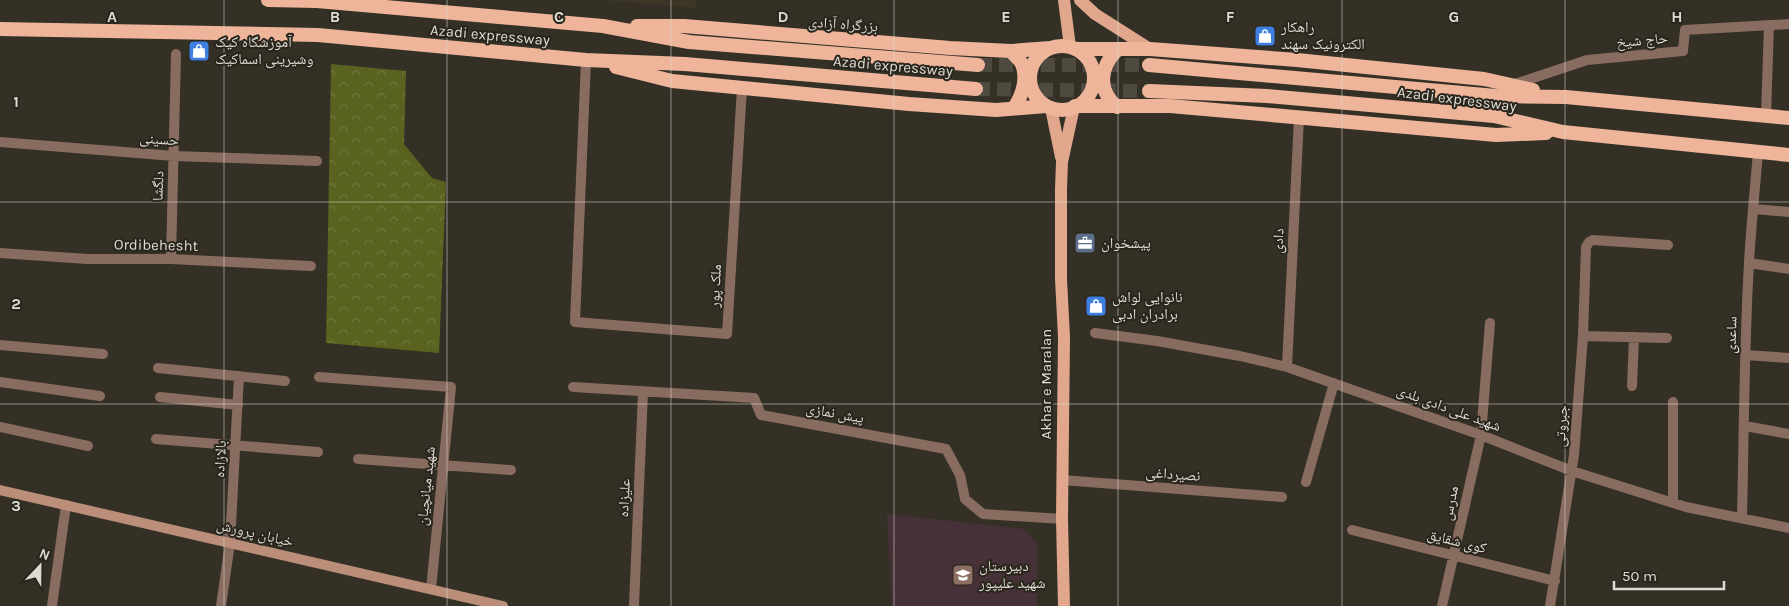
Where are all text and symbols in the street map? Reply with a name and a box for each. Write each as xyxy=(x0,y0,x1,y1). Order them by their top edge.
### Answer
text: A xyxy=(107,7,117,26)
text: B xyxy=(330,7,340,26)
text: C xyxy=(554,7,564,26)
text: D xyxy=(778,7,789,26)
text: E xyxy=(1001,7,1011,26)
text: F xyxy=(1226,7,1235,26)
text: G xyxy=(1449,7,1459,26)
text: H xyxy=(1671,7,1683,26)
street label: بزرگراه آزادی xyxy=(807,13,879,36)
place label: راهکار الکترونیک سهند xyxy=(1280,18,1365,53)
street label: Azadi expressway xyxy=(429,21,551,49)
shop icon: راهکار الکترونیک سهند xyxy=(1253,24,1277,48)
street label: حاج شیخ xyxy=(1615,29,1669,52)
place label: آموزشگاه کیک وشیرینی اسماکیک xyxy=(215,33,313,69)
shop icon: آموزشگاه کیک وشیرینی اسماکیک xyxy=(187,39,211,63)
street label: Azadi expressway xyxy=(832,52,954,80)
street label: Azadi expressway xyxy=(1396,83,1518,115)
text: 1 xyxy=(13,92,19,111)
street label: حسینی xyxy=(139,129,180,150)
street label: دلگشا xyxy=(148,171,168,201)
street label: دادی xyxy=(1268,228,1289,254)
office icon: پیشخوان xyxy=(1073,231,1097,255)
place label: پیشخوان xyxy=(1101,234,1151,253)
street label: Ordibehesht xyxy=(114,235,199,255)
street label: ملک پور xyxy=(705,264,725,309)
place label: نانوایی لواش برادران ادبی xyxy=(1112,288,1183,324)
text: 2 xyxy=(11,294,21,313)
shop icon: نانوایی لواش برادران ادبی xyxy=(1084,294,1108,318)
street label: ساعدی xyxy=(1721,316,1742,354)
street label: Akhar e Maralan xyxy=(1037,329,1055,439)
street label: شهید علی دادی بلدی xyxy=(1394,381,1504,436)
street label: پیش نمازی xyxy=(804,399,865,428)
street label: جبروتی xyxy=(1551,404,1572,448)
street label: بالازاده xyxy=(210,440,230,478)
street label: شهید میانچیان xyxy=(413,445,440,527)
street label: نصیرداغی xyxy=(1145,463,1201,486)
street label: علیزاده xyxy=(614,478,634,518)
street label: مدرس xyxy=(1438,484,1463,522)
text: 3 xyxy=(11,496,21,515)
street label: خیابان پرورش xyxy=(215,515,296,552)
street label: کوی شقایق xyxy=(1425,525,1488,558)
north arrow xyxy=(15,541,65,591)
text: N xyxy=(37,545,53,564)
place label: دبیرستان شهید علیپور xyxy=(978,557,1046,592)
scale bar xyxy=(1614,558,1724,590)
school or university icon: دبیرستان شهید علیپور xyxy=(951,563,975,587)
text: 50 m xyxy=(1622,567,1657,585)

